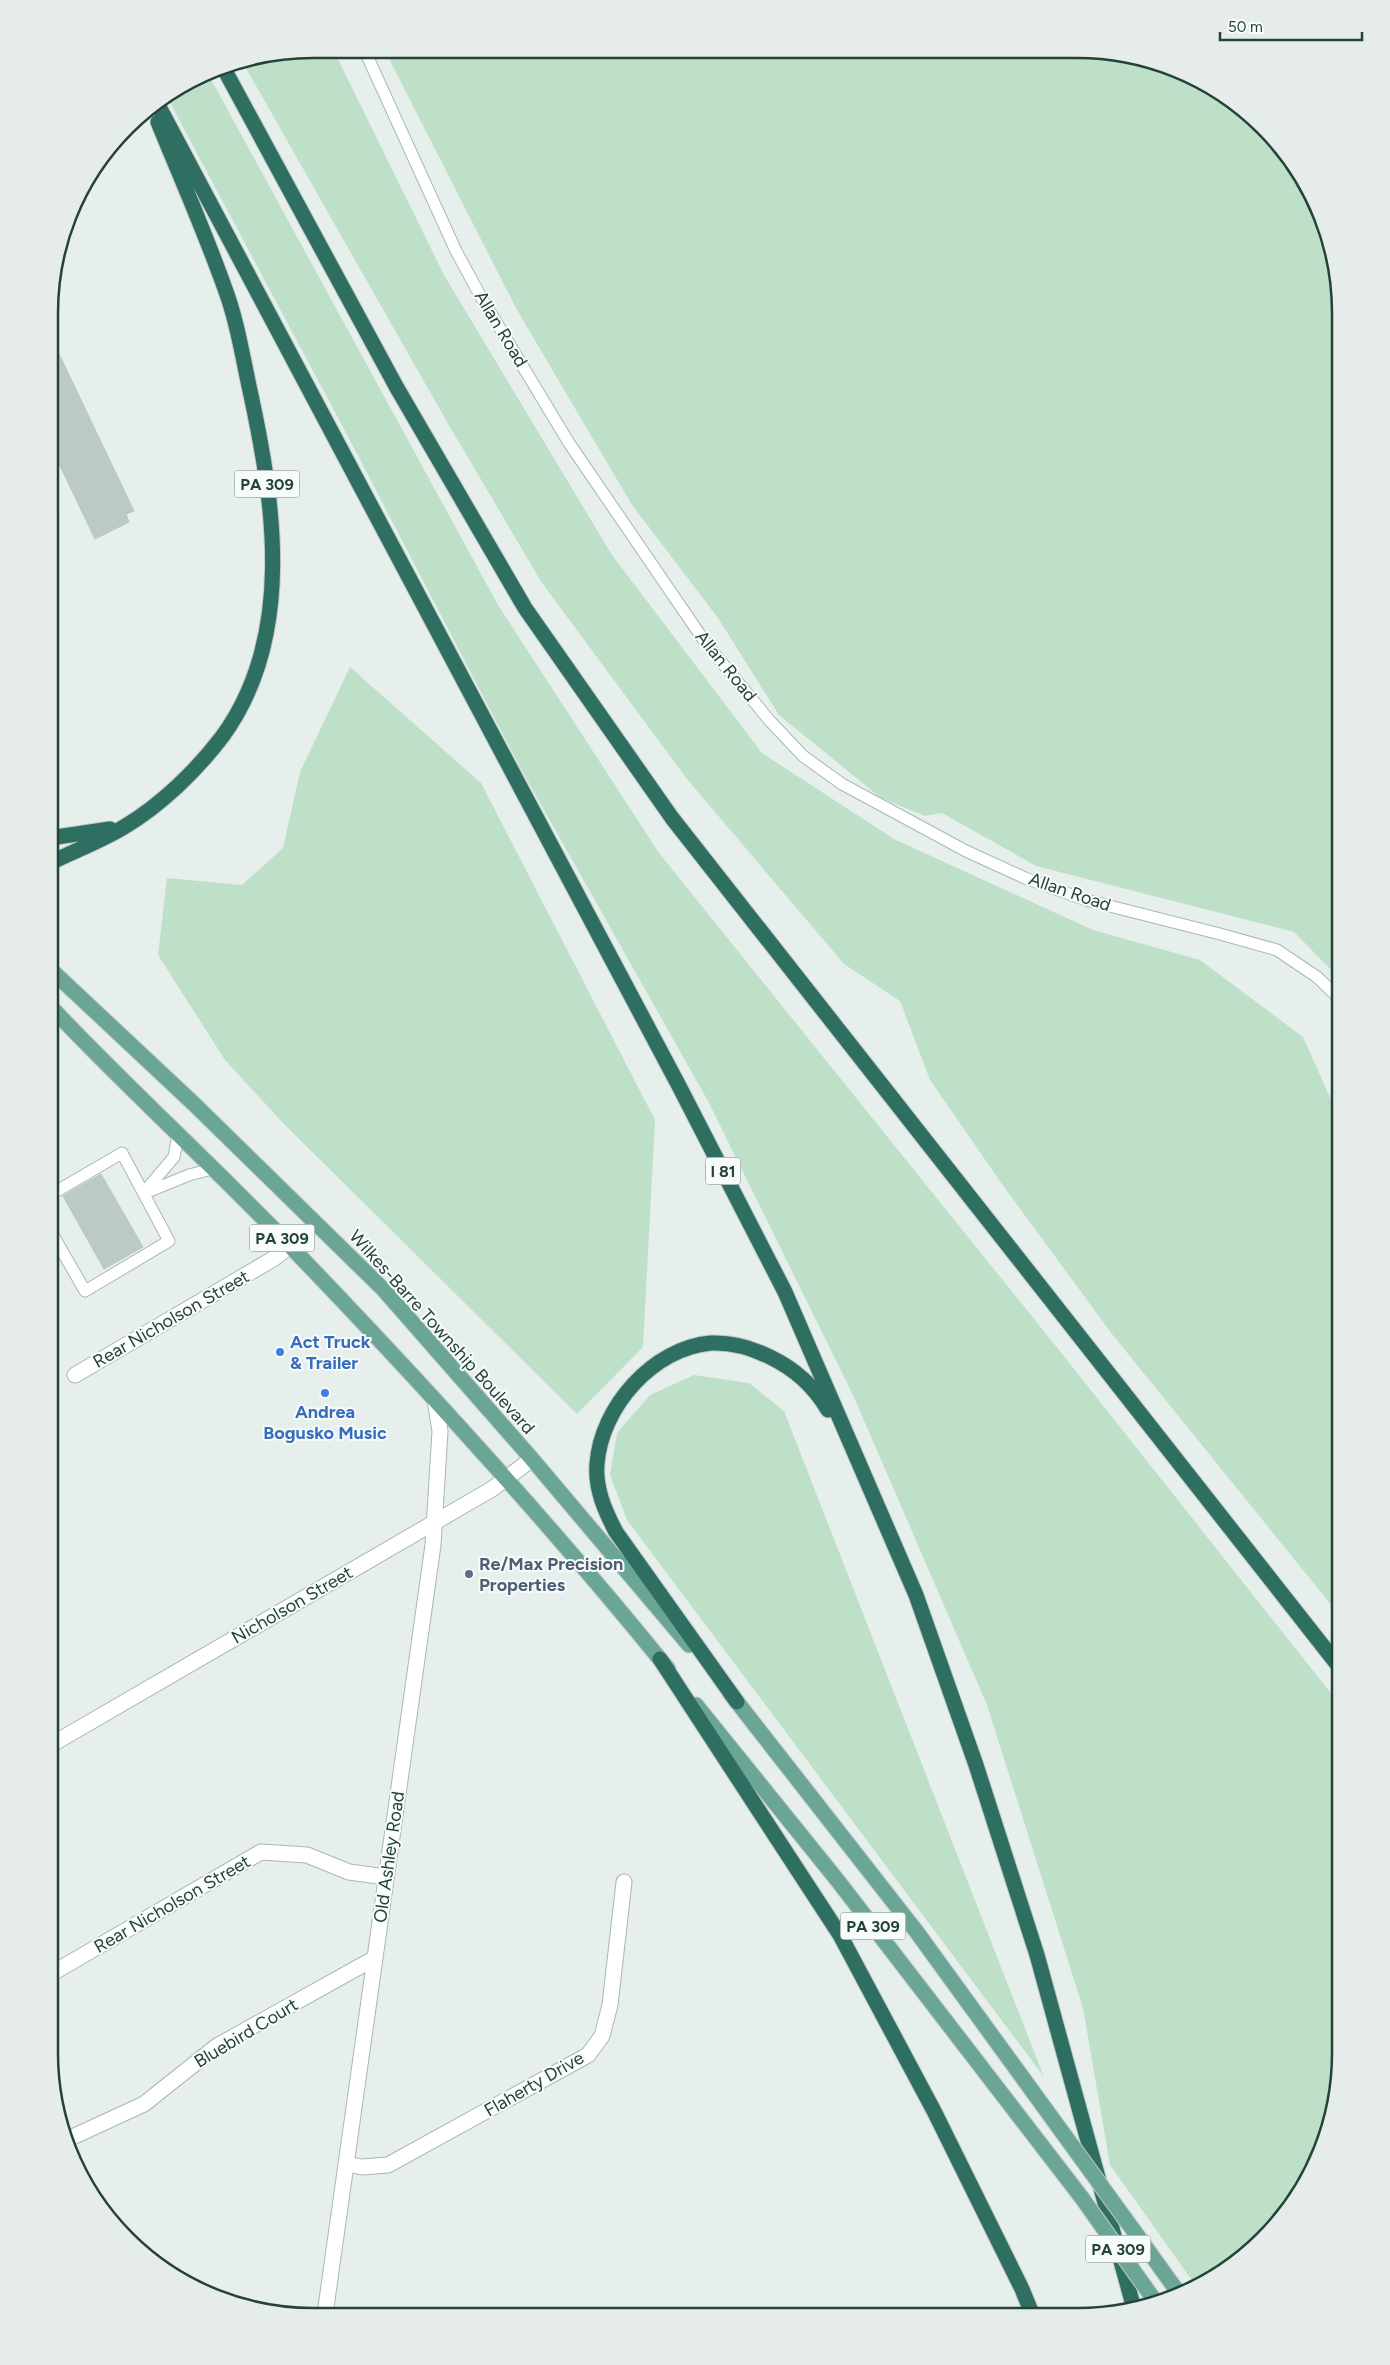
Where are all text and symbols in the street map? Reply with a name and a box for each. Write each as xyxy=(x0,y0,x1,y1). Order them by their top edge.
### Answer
scale bar xyxy=(1220,10,1362,42)
text: 50 m xyxy=(1228,18,1263,36)
street label: Allan Road xyxy=(470,287,532,371)
road number: PA 309 xyxy=(234,470,300,498)
street label: Allan Road xyxy=(691,626,761,706)
street label: Allan Road xyxy=(1026,868,1114,916)
road number: I 81 xyxy=(706,1158,740,1184)
road number: PA 309 xyxy=(250,1224,314,1252)
street label: Wilkes-Barre Township Boulevard xyxy=(344,1225,540,1439)
street label: Rear Nicholson Street xyxy=(89,1265,253,1373)
place label: Act Truck & Trailer xyxy=(290,1331,371,1374)
marker: Act Truck & Trailer xyxy=(274,1346,286,1358)
marker: Andrea Bogusko Music xyxy=(319,1387,331,1399)
place label: Andrea Bogusko Music xyxy=(263,1401,387,1444)
place label: Re/Max Precision Properties xyxy=(479,1553,623,1596)
street label: Nicholson Street xyxy=(228,1561,357,1649)
marker: Re/Max Precision Properties xyxy=(463,1568,475,1580)
street label: Old Ashley Road xyxy=(369,1790,409,1924)
street label: Rear Nicholson Street xyxy=(90,1850,254,1958)
road number: PA 309 xyxy=(840,1912,906,1940)
street label: Bluebird Court xyxy=(190,1993,302,2073)
street label: Flaherty Drive xyxy=(480,2047,588,2121)
road number: PA 309 xyxy=(1086,2236,1150,2262)

